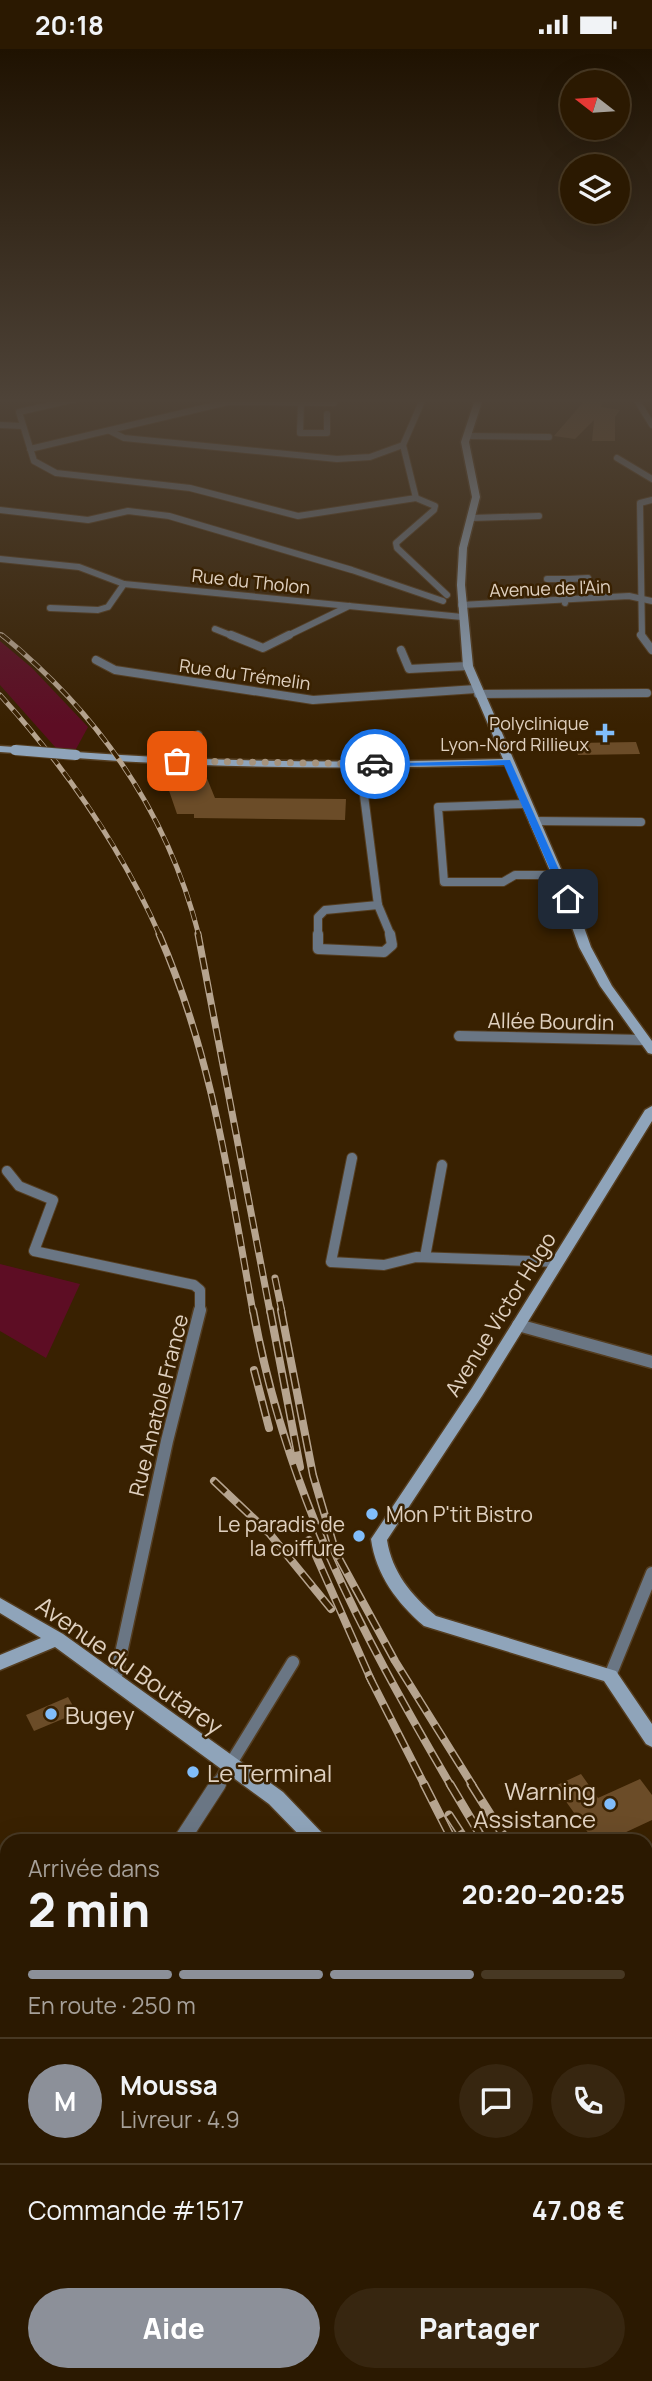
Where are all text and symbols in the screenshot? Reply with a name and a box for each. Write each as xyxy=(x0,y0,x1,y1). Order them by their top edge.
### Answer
text: 20:18 xyxy=(35,7,104,43)
north arrow xyxy=(560,70,630,140)
map controls xyxy=(560,70,630,224)
button: layers xyxy=(560,154,630,224)
street label: Rue du Tholon xyxy=(191,563,311,599)
street label: Avenue de l'Ain xyxy=(489,574,611,602)
street label: Rue du Trémelin xyxy=(178,653,312,695)
place label: Polyclinique Lyon-Nord Rillieux xyxy=(440,711,590,756)
marker: Polyclinique Lyon-Nord Rillieux xyxy=(595,723,615,743)
courier xyxy=(340,729,410,799)
pin xyxy=(147,731,207,791)
icon: bag xyxy=(158,742,196,780)
icon: car xyxy=(356,745,394,783)
pin xyxy=(538,869,598,929)
icon: home xyxy=(549,880,587,918)
street label: Allée Bourdin xyxy=(487,1006,615,1036)
street label: Avenue Victor Hugo xyxy=(438,1227,562,1401)
street label: Rue Anatole France xyxy=(122,1311,194,1499)
place label: Mon P'tit Bistro xyxy=(386,1500,533,1528)
marker: Mon P'tit Bistro xyxy=(364,1506,380,1522)
place label: Le paradis de la coiffure xyxy=(218,1510,345,1562)
marker: Le paradis de la coiffure xyxy=(351,1528,367,1544)
street label: Avenue du Boutarey xyxy=(30,1588,230,1742)
place label: Bugey xyxy=(65,1698,135,1731)
marker: Bugey xyxy=(43,1706,59,1722)
place label: Le Terminal xyxy=(207,1756,332,1789)
marker: Le Terminal xyxy=(185,1764,201,1780)
place label: Warning Assistance xyxy=(473,1774,596,1835)
marker: Warning Assistance xyxy=(602,1796,618,1812)
text: Arrivée dans xyxy=(28,1852,160,1884)
text: 20:20–20:25 xyxy=(462,1876,625,1912)
text: 2 min xyxy=(28,1878,150,1941)
text: En route · 250 m xyxy=(28,1989,196,2021)
button: chat xyxy=(459,2064,533,2138)
button: phone xyxy=(551,2064,625,2138)
text: Moussa xyxy=(120,2067,218,2103)
text: M xyxy=(54,2083,76,2119)
text: Livreur · 4.9 xyxy=(120,2103,240,2135)
text: Commande #1517 xyxy=(28,2192,244,2228)
text: 47.08 € xyxy=(532,2192,625,2228)
button: Aide xyxy=(28,2288,320,2368)
button: Partager xyxy=(334,2288,625,2368)

